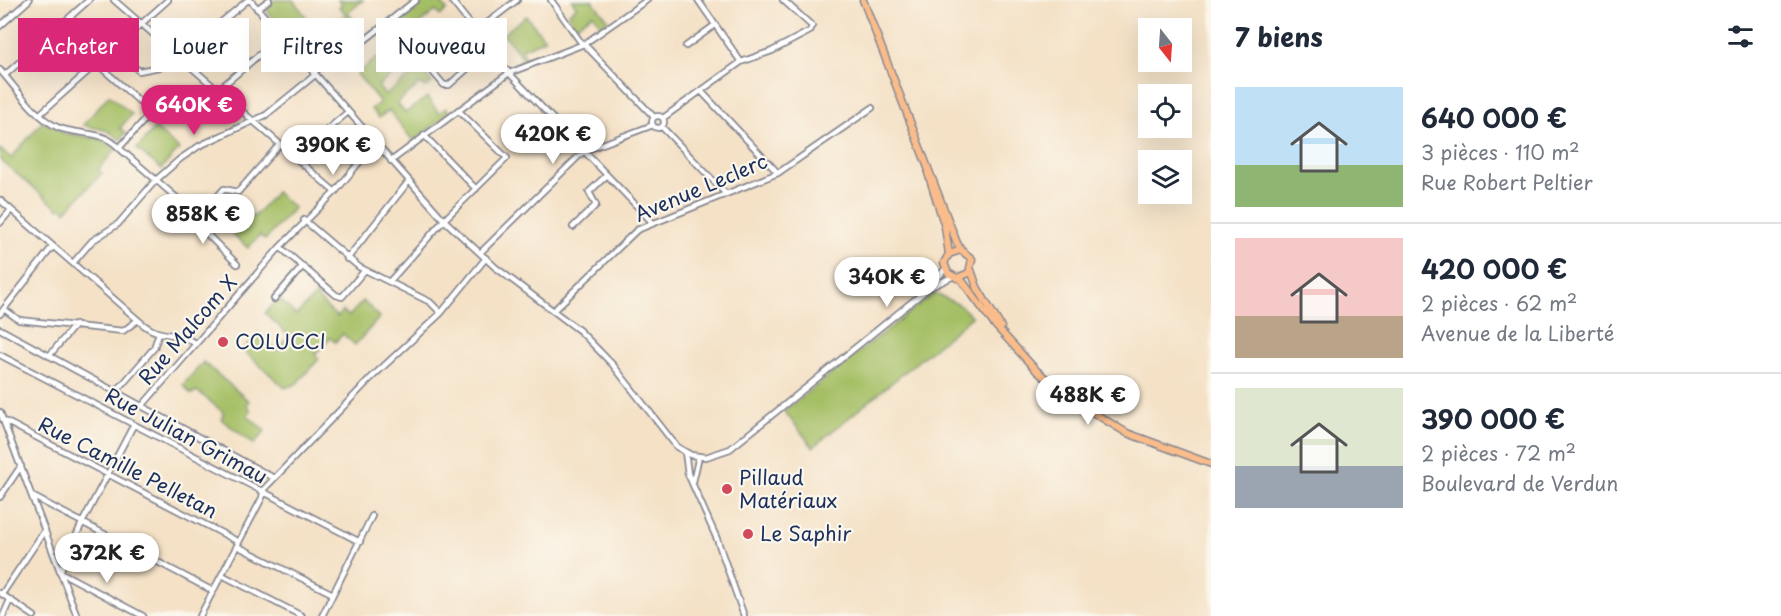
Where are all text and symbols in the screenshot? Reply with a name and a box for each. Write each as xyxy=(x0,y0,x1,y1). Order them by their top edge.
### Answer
text: 7 biens xyxy=(1235,17,1323,56)
chip: Acheter xyxy=(18,18,139,72)
chip: Louer xyxy=(151,18,249,72)
chip: Filtres xyxy=(261,18,364,72)
chip: Nouveau xyxy=(376,18,507,72)
north arrow xyxy=(1138,18,1192,72)
map controls xyxy=(1138,18,1192,204)
icon: filters xyxy=(1724,20,1757,53)
button: locate xyxy=(1138,84,1192,138)
pin: 640K € xyxy=(145,85,243,136)
text: 640K € xyxy=(155,89,233,119)
text: 640 000 € xyxy=(1421,98,1567,137)
icon: home xyxy=(1283,111,1355,183)
pin: 420K € xyxy=(504,114,602,165)
text: 420K € xyxy=(515,118,591,148)
pin: 390K € xyxy=(284,125,382,176)
text: 390K € xyxy=(295,129,371,159)
text: 3 pièces · 110 m² xyxy=(1421,137,1580,167)
street label: Avenue Leclerc xyxy=(629,146,772,229)
button: layers xyxy=(1138,150,1192,204)
text: Rue Robert Peltier xyxy=(1421,167,1593,197)
pin: 858K € xyxy=(154,194,252,245)
text: 858K € xyxy=(166,198,240,228)
text: 420 000 € xyxy=(1421,249,1567,288)
pin: 340K € xyxy=(838,257,936,308)
text: 340K € xyxy=(848,261,926,291)
icon: home xyxy=(1283,262,1355,334)
street label: Rue Malcom X xyxy=(131,268,243,391)
text: 2 pièces · 62 m² xyxy=(1421,288,1577,318)
text: Avenue de la Liberté xyxy=(1421,318,1614,348)
place label: COLUCCI xyxy=(235,326,326,356)
marker: COLUCCI xyxy=(216,335,230,349)
pin: 488K € xyxy=(1039,375,1137,426)
text: 488K € xyxy=(1050,379,1126,409)
street label: Rue Julian Grimau xyxy=(100,380,273,491)
text: 390 000 € xyxy=(1421,399,1565,438)
street label: Rue Camille Pelletan xyxy=(33,409,224,525)
icon: home xyxy=(1283,412,1355,484)
text: 2 pièces · 72 m² xyxy=(1421,438,1576,468)
place label: Pillaud Matériaux xyxy=(739,462,837,515)
text: Boulevard de Verdun xyxy=(1421,468,1619,498)
marker: Pillaud Matériaux xyxy=(720,482,734,496)
place label: Le Saphir xyxy=(760,518,851,548)
marker: Le Saphir xyxy=(741,527,755,541)
pin: 372K € xyxy=(58,533,156,584)
text: 372K € xyxy=(69,537,145,567)

